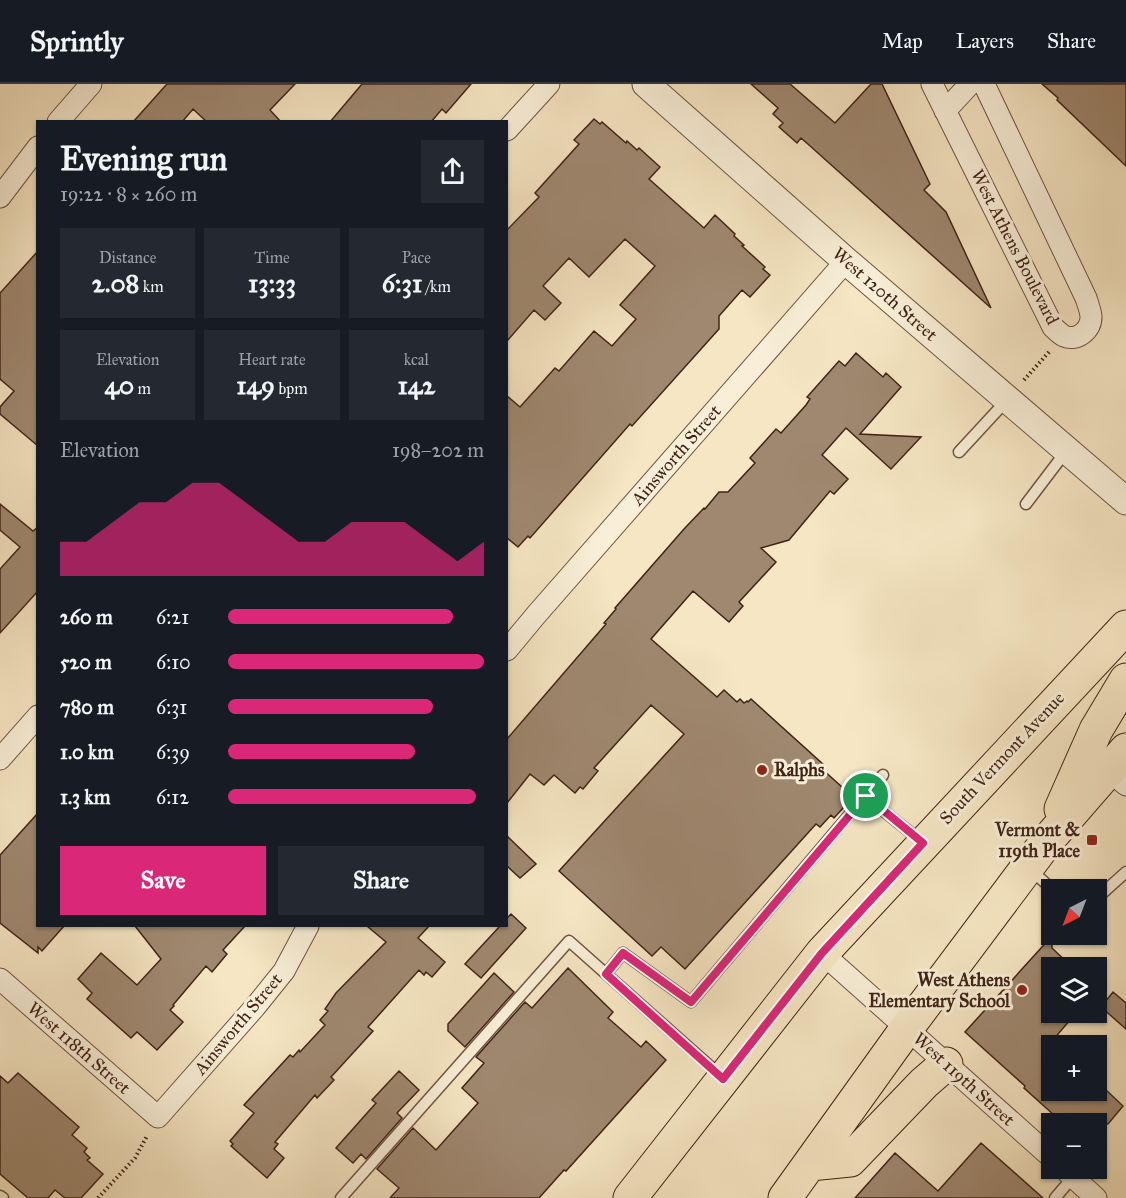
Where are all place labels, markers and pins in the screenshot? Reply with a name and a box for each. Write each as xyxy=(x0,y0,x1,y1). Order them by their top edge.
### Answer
place label: Ralphs xyxy=(774,759,825,782)
marker: Ralphs xyxy=(755,763,769,777)
pin xyxy=(840,770,891,821)
place label: Vermont & 119th Place xyxy=(994,819,1080,863)
marker: Vermont & 119th Place xyxy=(1085,833,1099,847)
place label: West Athens Elementary School xyxy=(868,969,1011,1013)
marker: West Athens Elementary School xyxy=(1015,983,1029,997)

